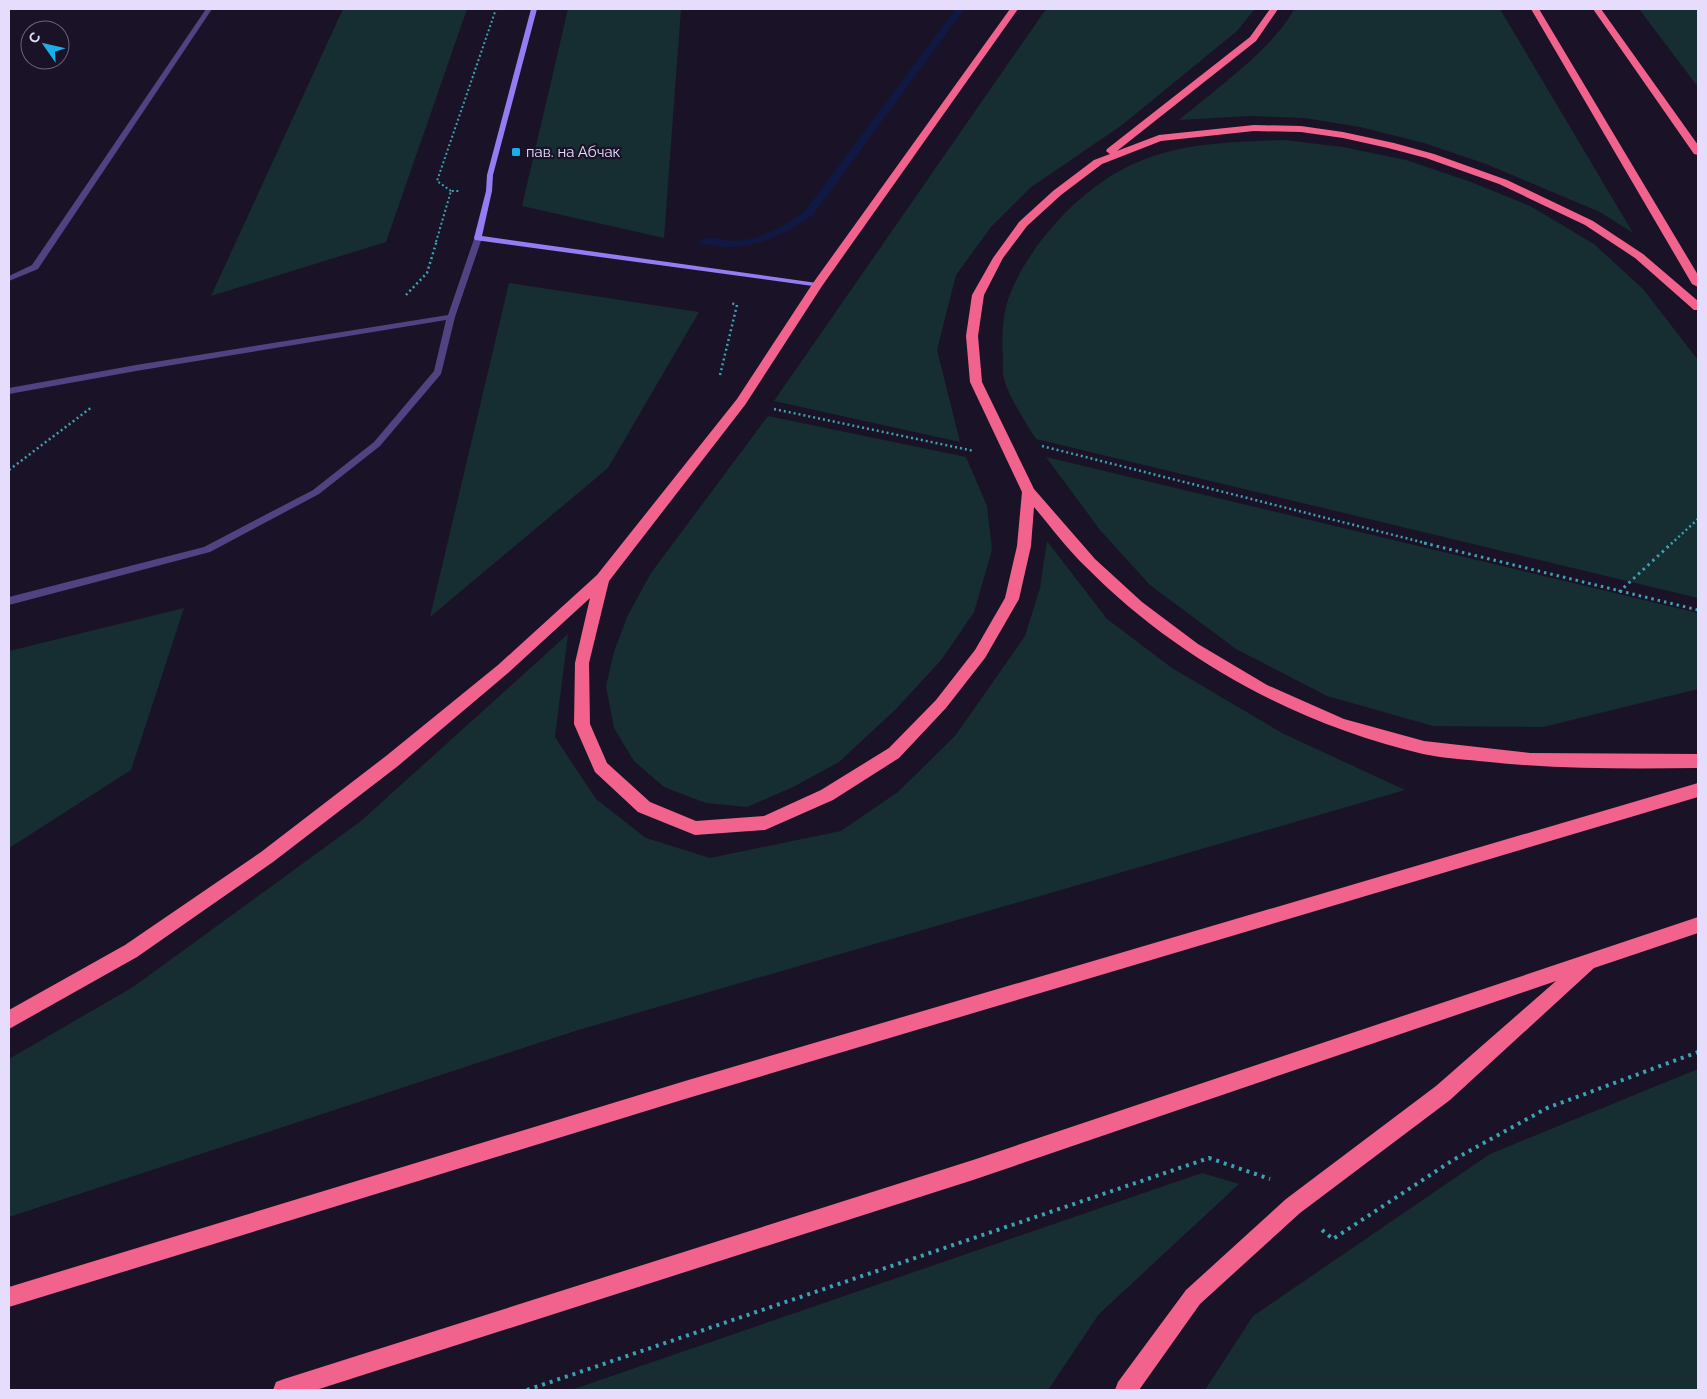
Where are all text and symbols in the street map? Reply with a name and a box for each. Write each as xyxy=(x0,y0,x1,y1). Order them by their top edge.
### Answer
north arrow xyxy=(20,20,70,70)
text: С xyxy=(25,29,44,46)
place label: пав. на Абчак xyxy=(526,143,621,161)
marker: пав. на Абчак xyxy=(510,146,522,158)

